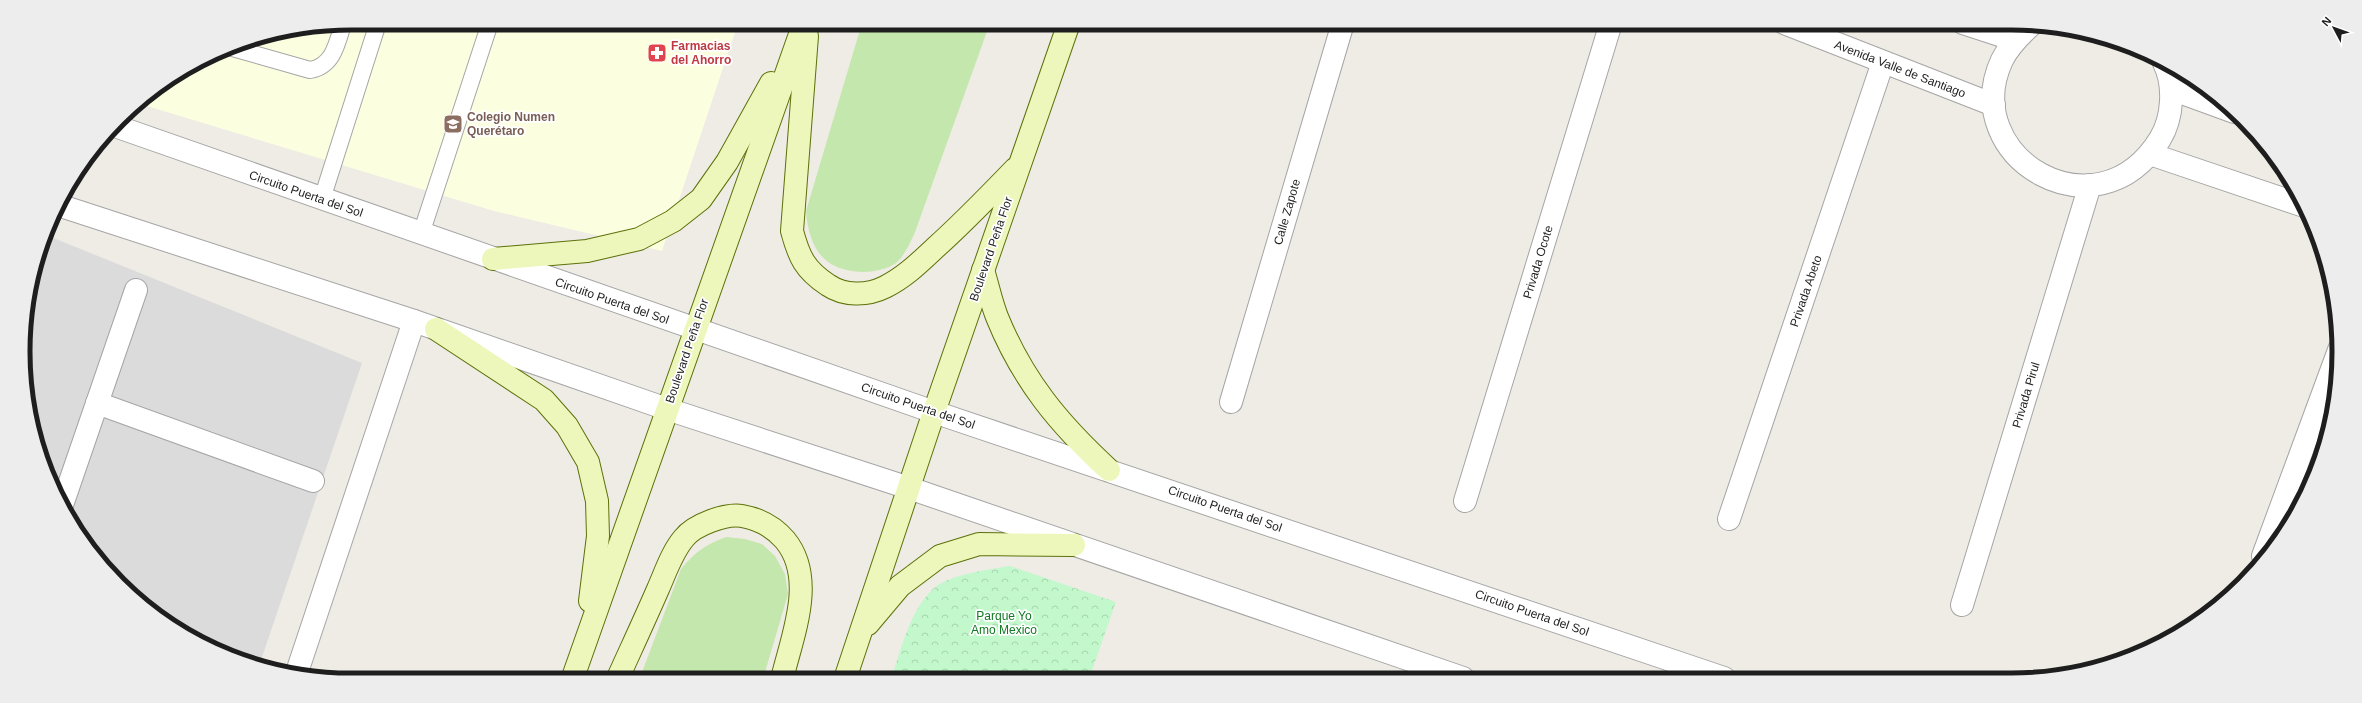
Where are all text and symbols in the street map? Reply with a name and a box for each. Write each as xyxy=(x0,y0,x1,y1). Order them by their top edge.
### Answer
north arrow xyxy=(2314,8,2354,48)
text: N xyxy=(2319,14,2334,28)
street label: Avenida Valle de Santiago xyxy=(1832,37,1968,101)
place label: Farmacias del Ahorro xyxy=(671,39,731,67)
pharmacy icon: Farmacias del Ahorro xyxy=(646,42,668,64)
place label: Colegio Numen Querétaro xyxy=(467,110,555,138)
school or university icon: Colegio Numen Querétaro xyxy=(442,113,464,135)
street label: Circuito Puerta del Sol xyxy=(247,168,365,220)
street label: Calle Zapote xyxy=(1271,177,1303,247)
street label: Boulevard Peña Flor xyxy=(967,195,1015,303)
street label: Privada Ocote xyxy=(1520,223,1556,300)
street label: Privada Abeto xyxy=(1787,253,1825,329)
street label: Circuito Puerta del Sol xyxy=(553,275,671,327)
street label: Boulevard Peña Flor xyxy=(663,297,711,405)
street label: Privada Pirul xyxy=(2009,360,2043,430)
street label: Circuito Puerta del Sol xyxy=(859,380,977,432)
street label: Circuito Puerta del Sol xyxy=(1166,483,1284,535)
street label: Circuito Puerta del Sol xyxy=(1473,587,1591,639)
park label: Parque Yo Amo Mexico xyxy=(971,609,1037,637)

